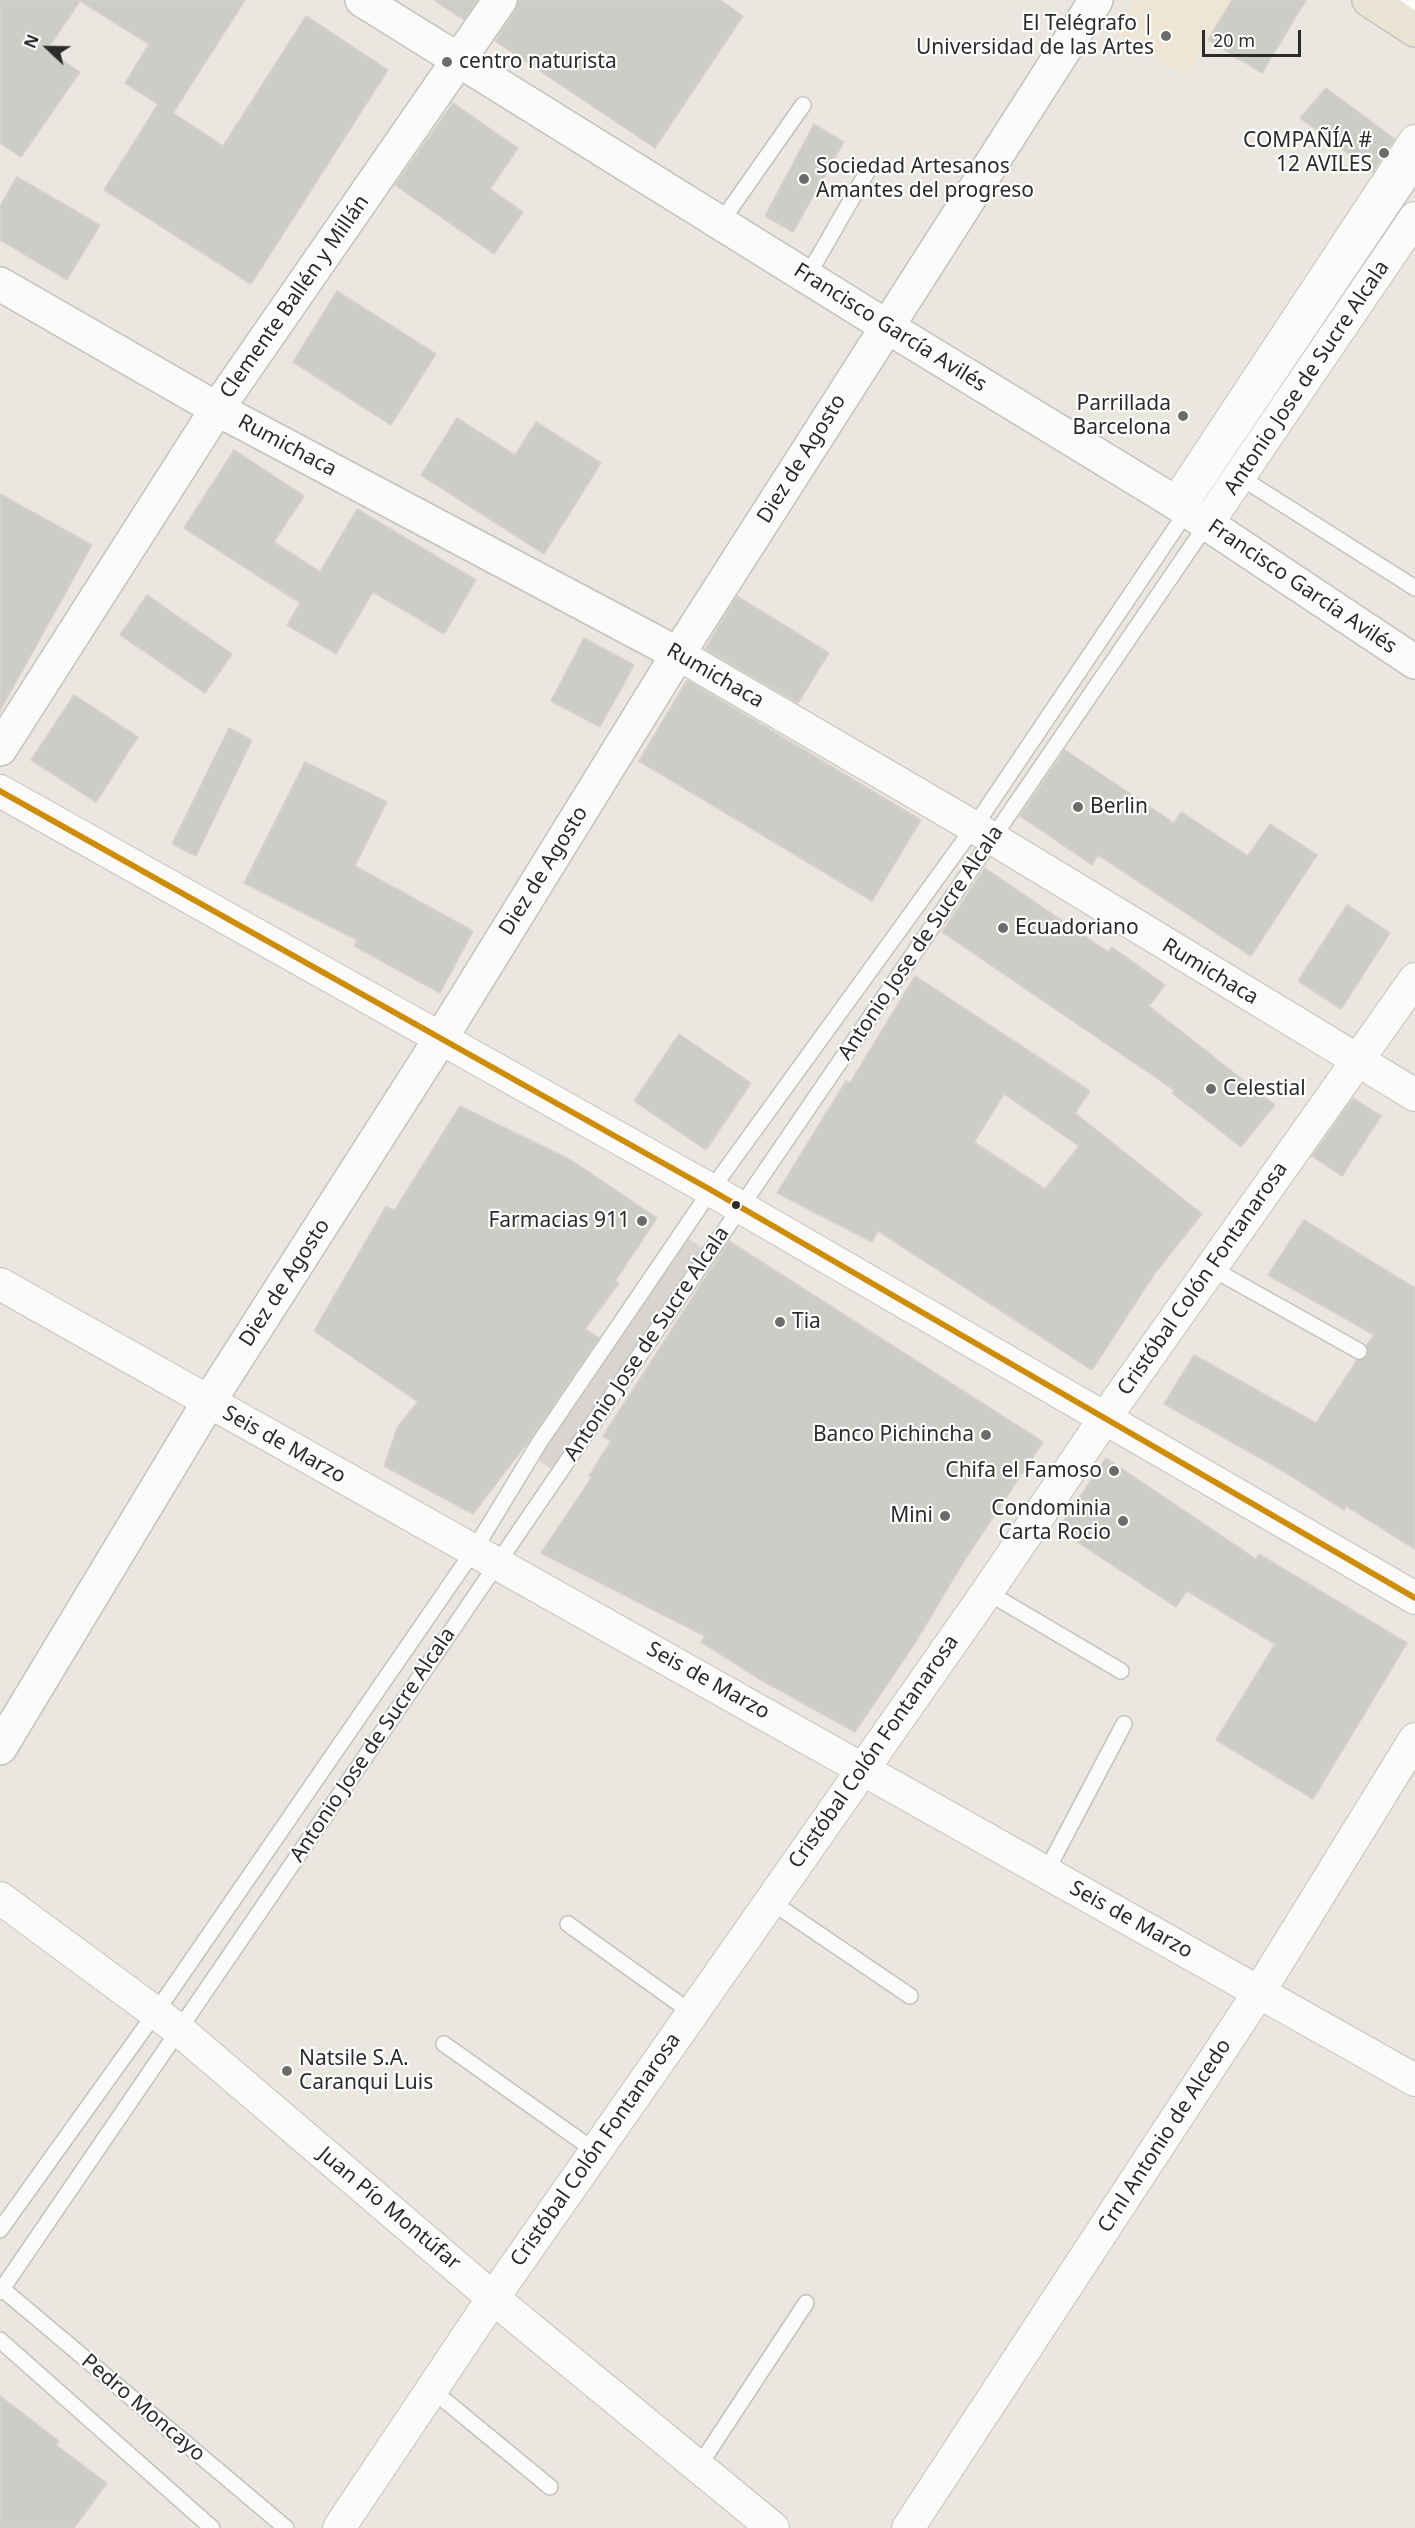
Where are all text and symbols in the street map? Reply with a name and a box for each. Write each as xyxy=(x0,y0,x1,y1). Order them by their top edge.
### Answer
place label: El Telégrafo | Universidad de las Artes xyxy=(916,11,1154,61)
north arrow xyxy=(18,18,78,78)
scale bar xyxy=(1205,18,1304,56)
text: 20 m xyxy=(1213,28,1255,52)
marker: El Telégrafo | Universidad de las Artes xyxy=(1159,29,1173,43)
text: N xyxy=(19,31,44,51)
place label: centro naturista xyxy=(459,49,617,75)
marker: centro naturista xyxy=(440,55,454,69)
place label: COMPAÑÍA # 12 AVILES xyxy=(1243,128,1372,178)
marker: COMPAÑÍA # 12 AVILES xyxy=(1377,146,1391,160)
place label: Sociedad Artesanos Amantes del progreso xyxy=(816,154,1034,204)
marker: Sociedad Artesanos Amantes del progreso xyxy=(797,172,811,186)
street label: Clemente Ballén y Millán xyxy=(215,190,375,404)
street label: Antonio Jose de Sucre Alcala xyxy=(1219,256,1395,500)
street label: Francisco García Avilés xyxy=(789,258,991,398)
street label: Diez de Agosto xyxy=(752,390,852,528)
place label: Parrillada Barcelona xyxy=(1073,391,1171,441)
marker: Parrillada Barcelona xyxy=(1176,409,1190,423)
street label: Rumichaca xyxy=(233,410,341,482)
street label: Francisco García Avilés xyxy=(1203,514,1401,660)
street label: Rumichaca xyxy=(662,638,768,714)
place label: Berlin xyxy=(1090,794,1148,820)
marker: Berlin xyxy=(1071,800,1085,814)
street label: Diez de Agosto xyxy=(494,802,594,940)
street label: Antonio Jose de Sucre Alcala xyxy=(833,821,1009,1065)
place label: Ecuadoriano xyxy=(1015,915,1139,941)
marker: Ecuadoriano xyxy=(996,921,1010,935)
street label: Rumichaca xyxy=(1157,933,1263,1011)
place label: Celestial xyxy=(1223,1076,1306,1102)
marker: Celestial xyxy=(1204,1082,1218,1096)
street label: Cristóbal Colón Fontanarosa xyxy=(1113,1157,1293,1401)
unlabelled marker xyxy=(730,1199,742,1211)
place label: Farmacias 911 xyxy=(488,1208,630,1234)
street label: Diez de Agosto xyxy=(234,1214,336,1352)
marker: Farmacias 911 xyxy=(635,1214,649,1228)
street label: Antonio Jose de Sucre Alcala xyxy=(559,1222,735,1466)
place label: Tia xyxy=(792,1309,821,1335)
marker: Tia xyxy=(773,1315,787,1329)
street label: Seis de Marzo xyxy=(218,1401,350,1489)
place label: Banco Pichincha xyxy=(813,1422,974,1448)
marker: Banco Pichincha xyxy=(979,1428,993,1442)
place label: Chifa el Famoso xyxy=(945,1458,1102,1484)
marker: Chifa el Famoso xyxy=(1107,1464,1121,1478)
place label: Condominia Carta Rocio xyxy=(991,1496,1111,1546)
place label: Mini xyxy=(890,1503,933,1529)
marker: Mini xyxy=(938,1509,952,1523)
marker: Condominia Carta Rocio xyxy=(1116,1514,1130,1528)
street label: Antonio Jose de Sucre Alcala xyxy=(285,1623,461,1867)
street label: Cristóbal Colón Fontanarosa xyxy=(784,1630,964,1874)
street label: Seis de Marzo xyxy=(642,1637,774,1725)
street label: Seis de Marzo xyxy=(1065,1876,1197,1964)
street label: Cristóbal Colón Fontanarosa xyxy=(506,2028,686,2272)
street label: Crnl Antonio de Alcedo xyxy=(1093,2035,1237,2237)
place label: Natsile S.A. Caranqui Luis xyxy=(299,2046,433,2096)
marker: Natsile S.A. Caranqui Luis xyxy=(280,2064,294,2078)
street label: Juan Pío Montúfar xyxy=(313,2142,465,2276)
street label: Pedro Moncayo xyxy=(76,2349,210,2467)

